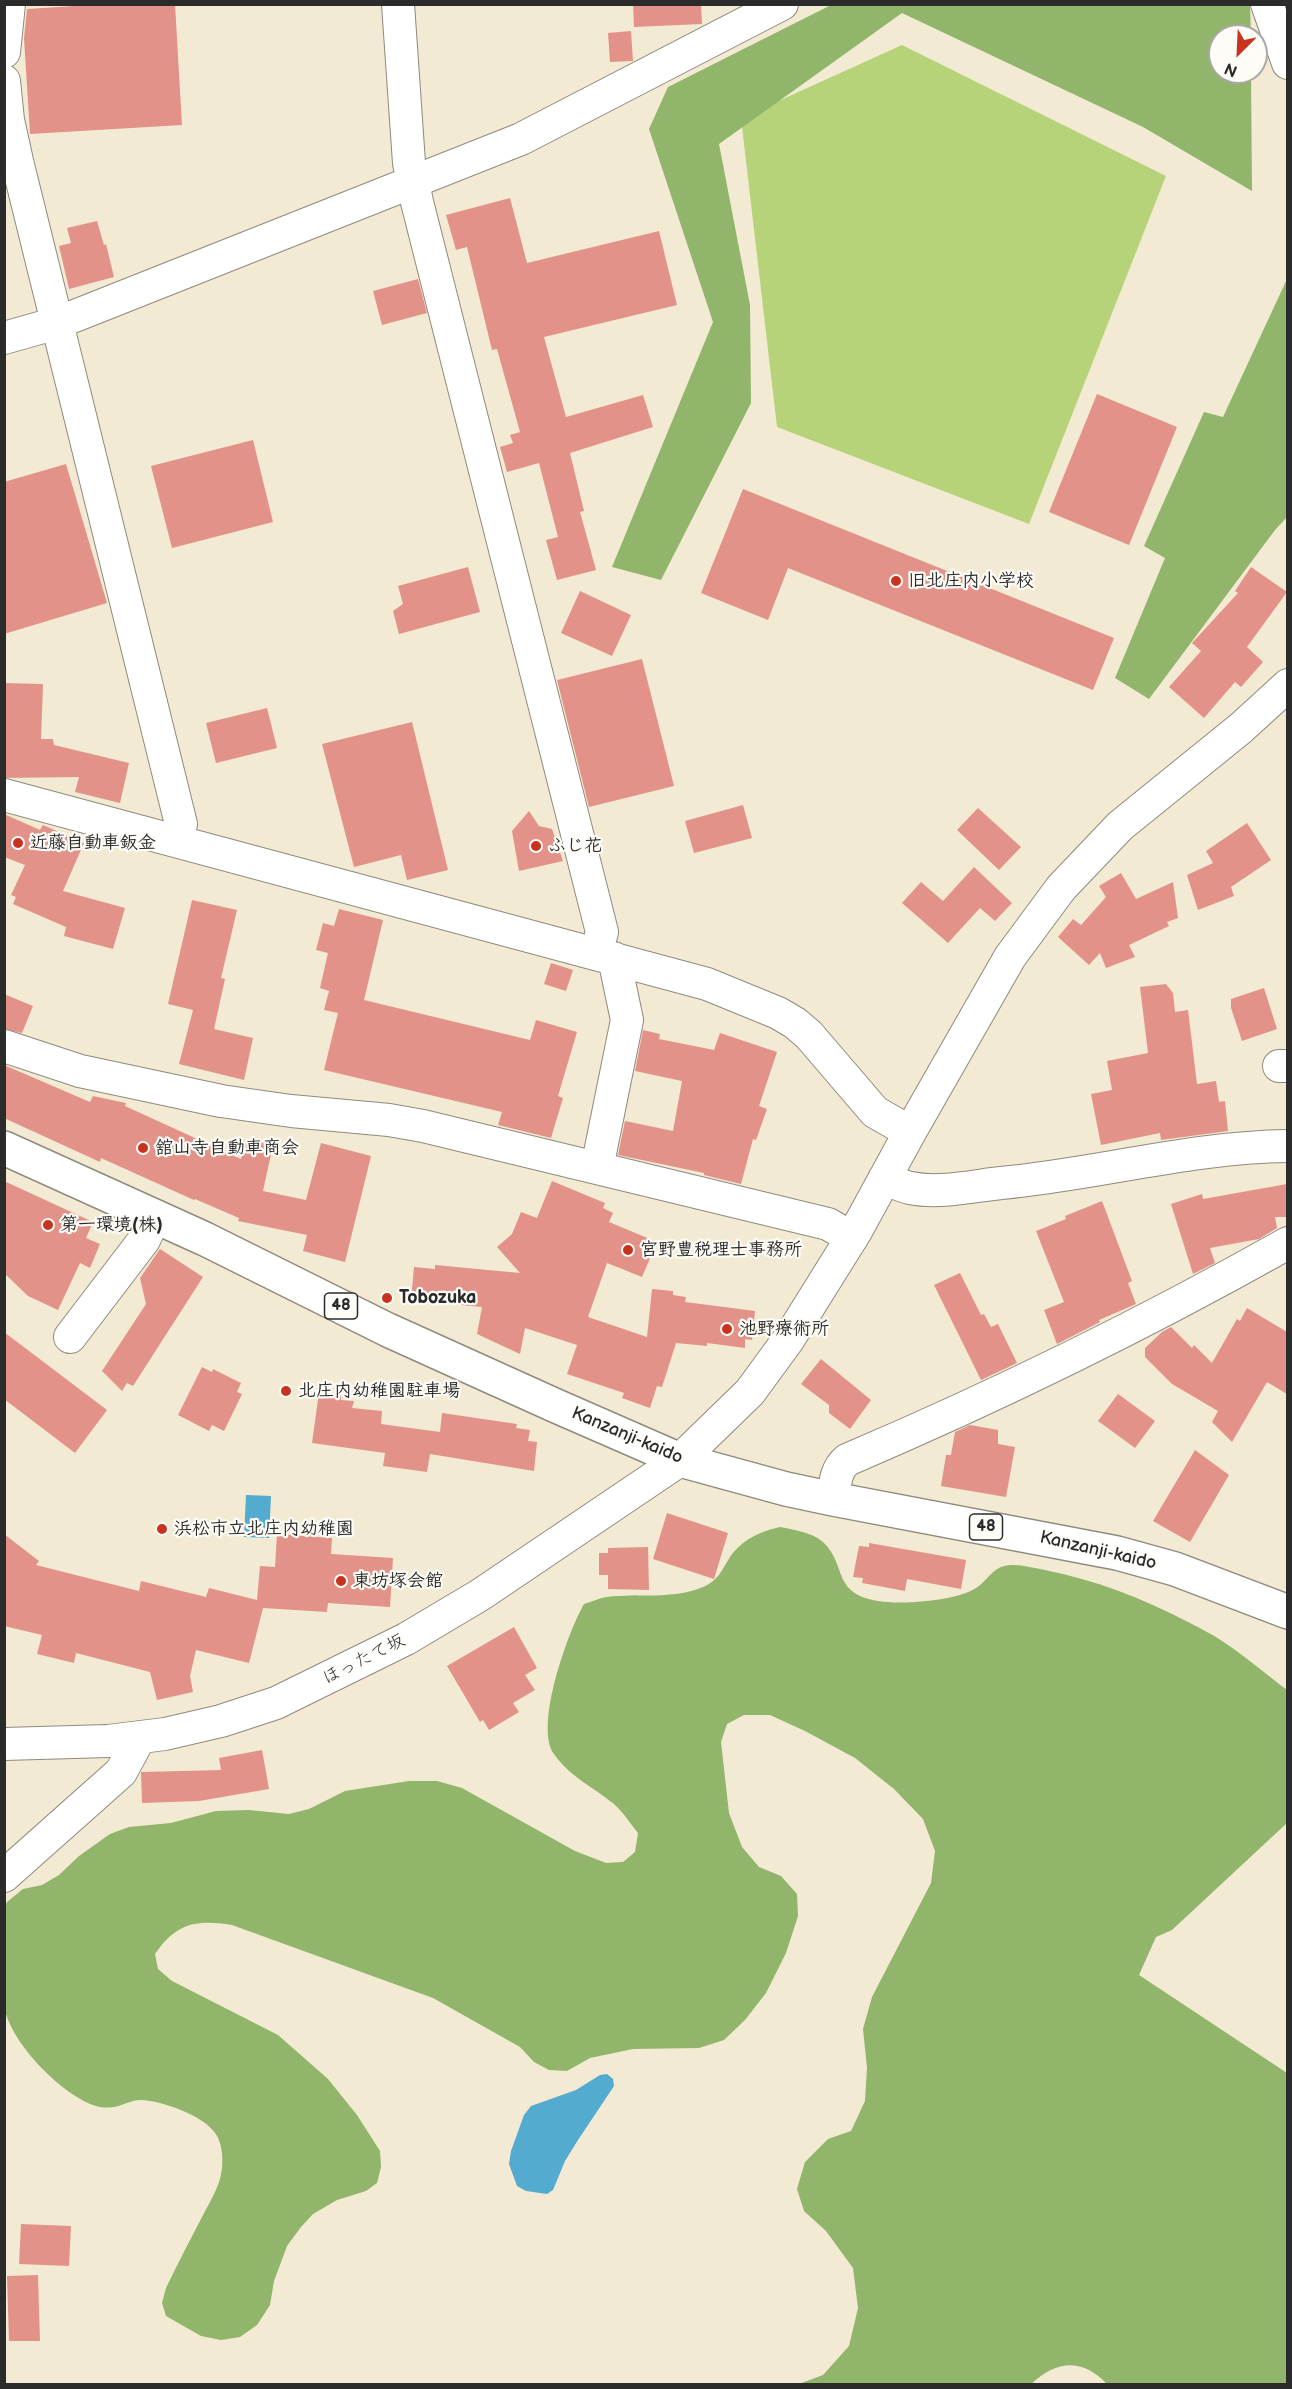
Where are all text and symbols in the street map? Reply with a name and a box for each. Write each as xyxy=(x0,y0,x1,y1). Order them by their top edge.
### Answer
north arrow xyxy=(1208,24,1268,84)
text: N xyxy=(1222,58,1241,80)
place label: 旧北庄内小学校 xyxy=(908,570,1034,592)
marker: 旧北庄内小学校 xyxy=(889,574,903,588)
place label: 近藤自動車鈑金 xyxy=(30,832,156,854)
place label: ふじ花 xyxy=(548,835,602,857)
marker: 近藤自動車鈑金 xyxy=(11,836,25,850)
marker: ふじ花 xyxy=(529,839,543,853)
place label: 舘山寺自動車商会 xyxy=(155,1137,299,1159)
marker: 舘山寺自動車商会 xyxy=(136,1141,150,1155)
place label: 第一環境(株) xyxy=(60,1214,163,1236)
marker: 第一環境(株) xyxy=(41,1218,55,1232)
place label: 宮野豊税理士事務所 xyxy=(640,1239,802,1261)
marker: 宮野豊税理士事務所 xyxy=(621,1243,635,1257)
place label: Tobozuka xyxy=(399,1287,476,1309)
marker: Tobozuka xyxy=(380,1291,394,1305)
road number: 48 xyxy=(324,1293,358,1319)
place label: 池野療術所 xyxy=(739,1318,829,1340)
marker: 池野療術所 xyxy=(720,1322,734,1336)
place label: 北庄内幼稚園駐車場 xyxy=(298,1380,460,1402)
marker: 北庄内幼稚園駐車場 xyxy=(279,1384,293,1398)
street label: Kanzanji-kaido xyxy=(568,1403,686,1469)
road number: 48 xyxy=(970,1514,1002,1540)
place label: 浜松市立北庄内幼稚園 xyxy=(174,1518,354,1540)
marker: 浜松市立北庄内幼稚園 xyxy=(155,1522,169,1536)
street label: Kanzanji-kaido xyxy=(1038,1527,1158,1575)
place label: 東坊塚会館 xyxy=(353,1570,443,1592)
marker: 東坊塚会館 xyxy=(334,1574,348,1588)
street label: ほったて坂 xyxy=(319,1630,409,1690)

